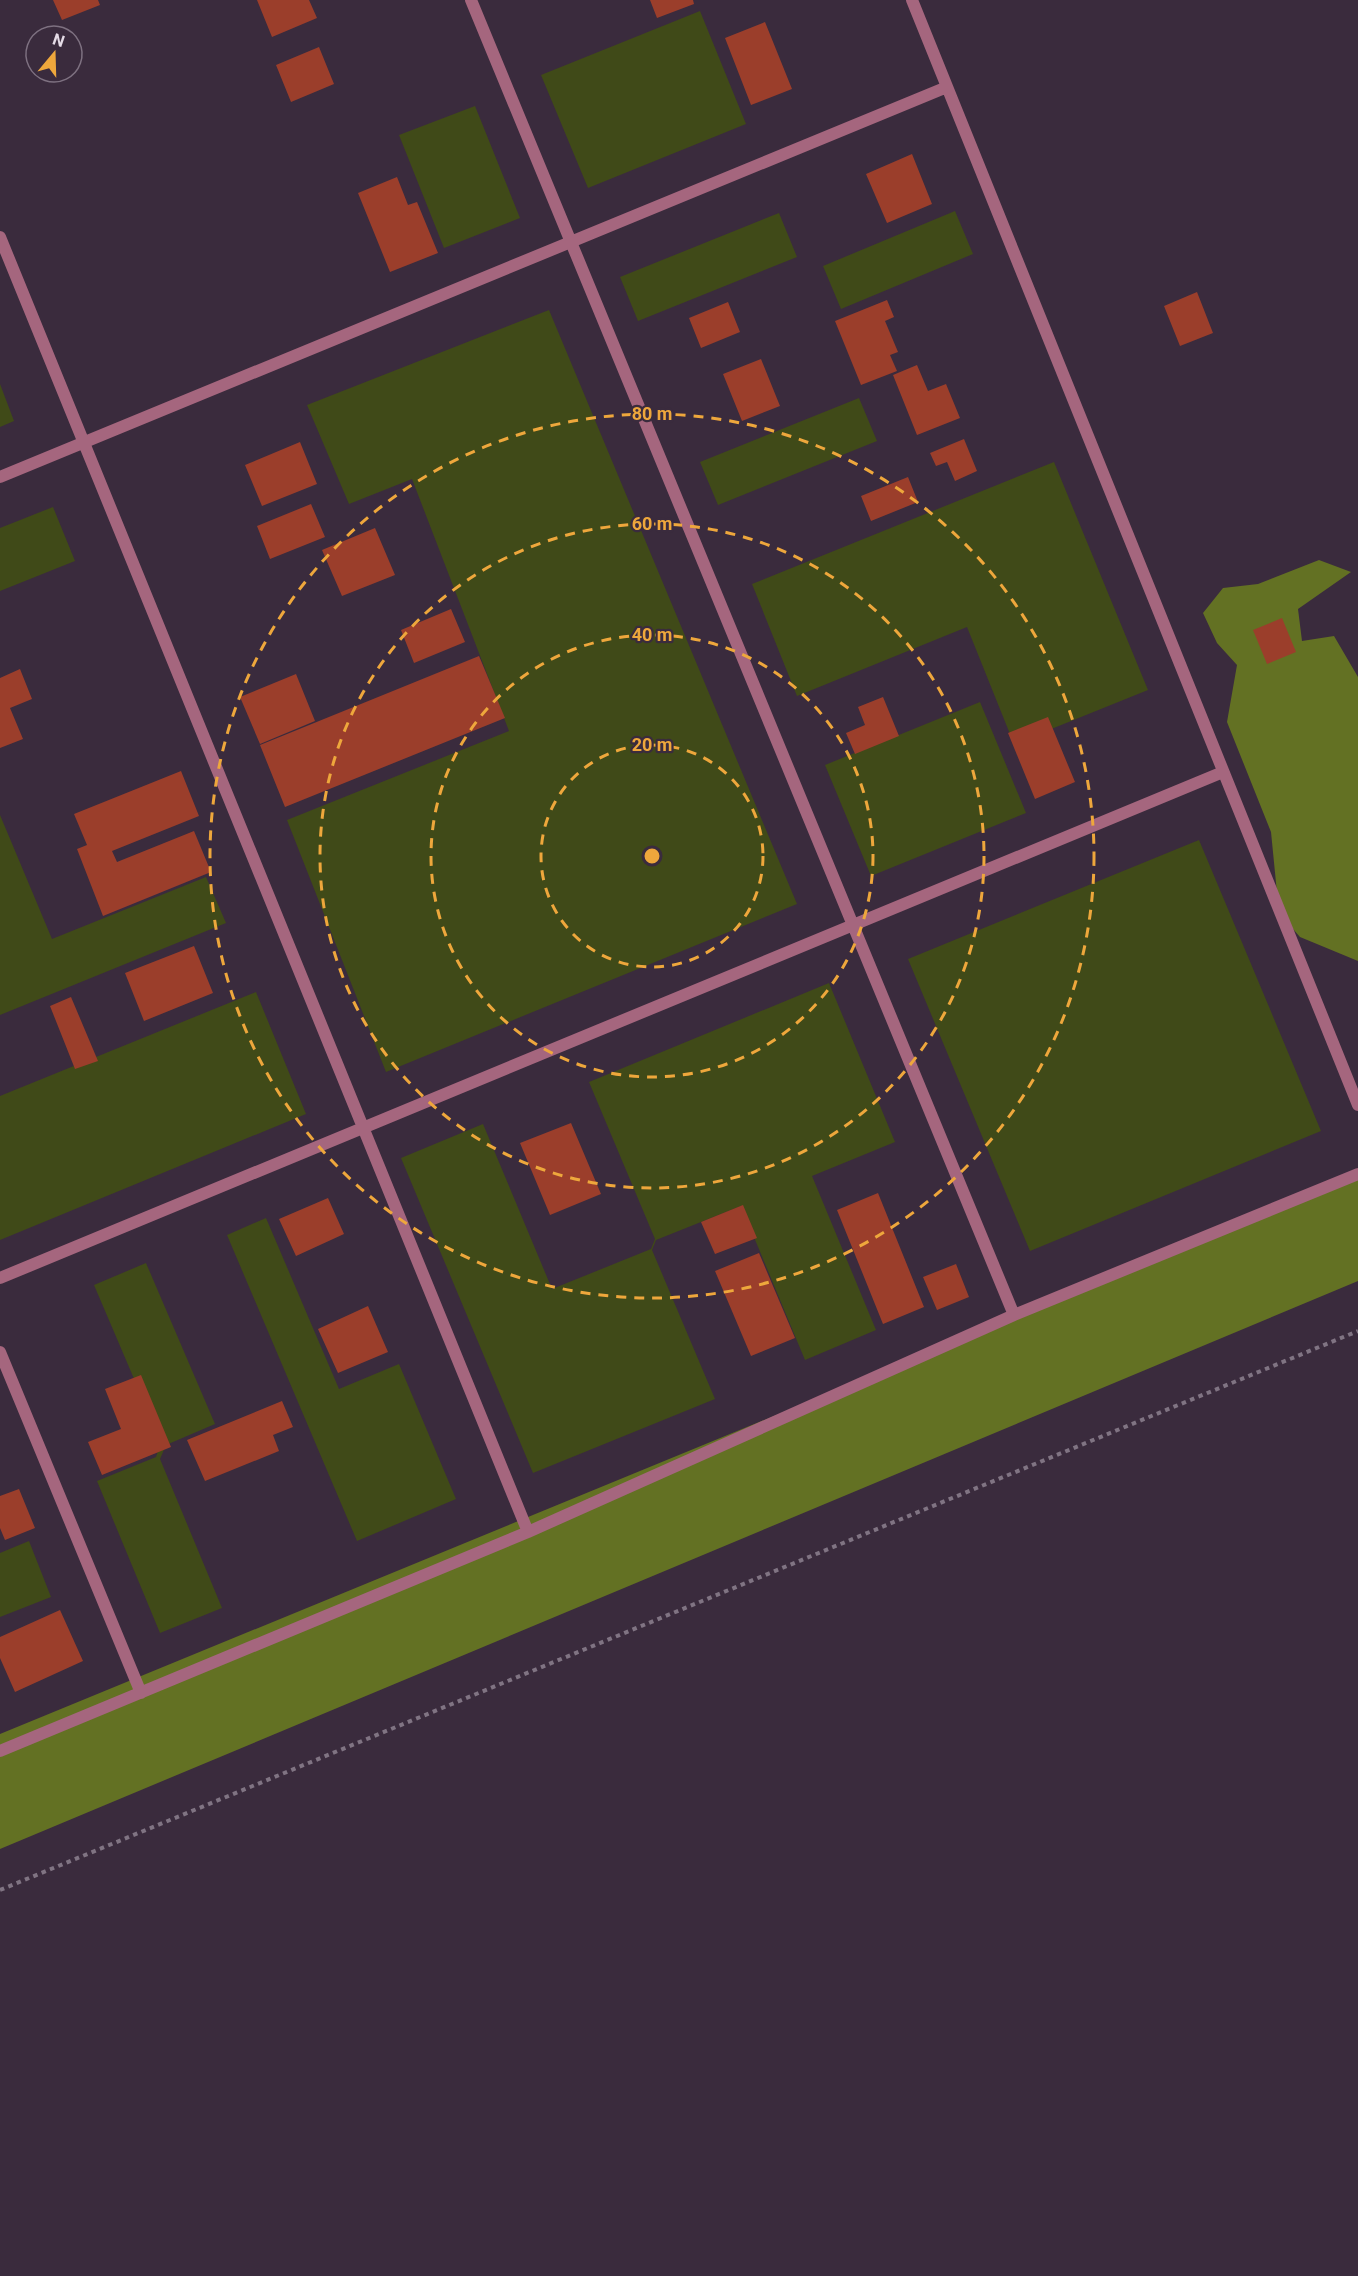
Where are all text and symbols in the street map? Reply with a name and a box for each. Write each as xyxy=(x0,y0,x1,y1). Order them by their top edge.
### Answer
north arrow xyxy=(24,24,84,84)
text: N xyxy=(50,29,67,51)
text: 80 m xyxy=(632,403,672,424)
text: 60 m xyxy=(632,513,672,534)
text: 40 m xyxy=(632,624,672,645)
text: 20 m xyxy=(632,734,672,755)
centre of rings xyxy=(642,846,662,866)

